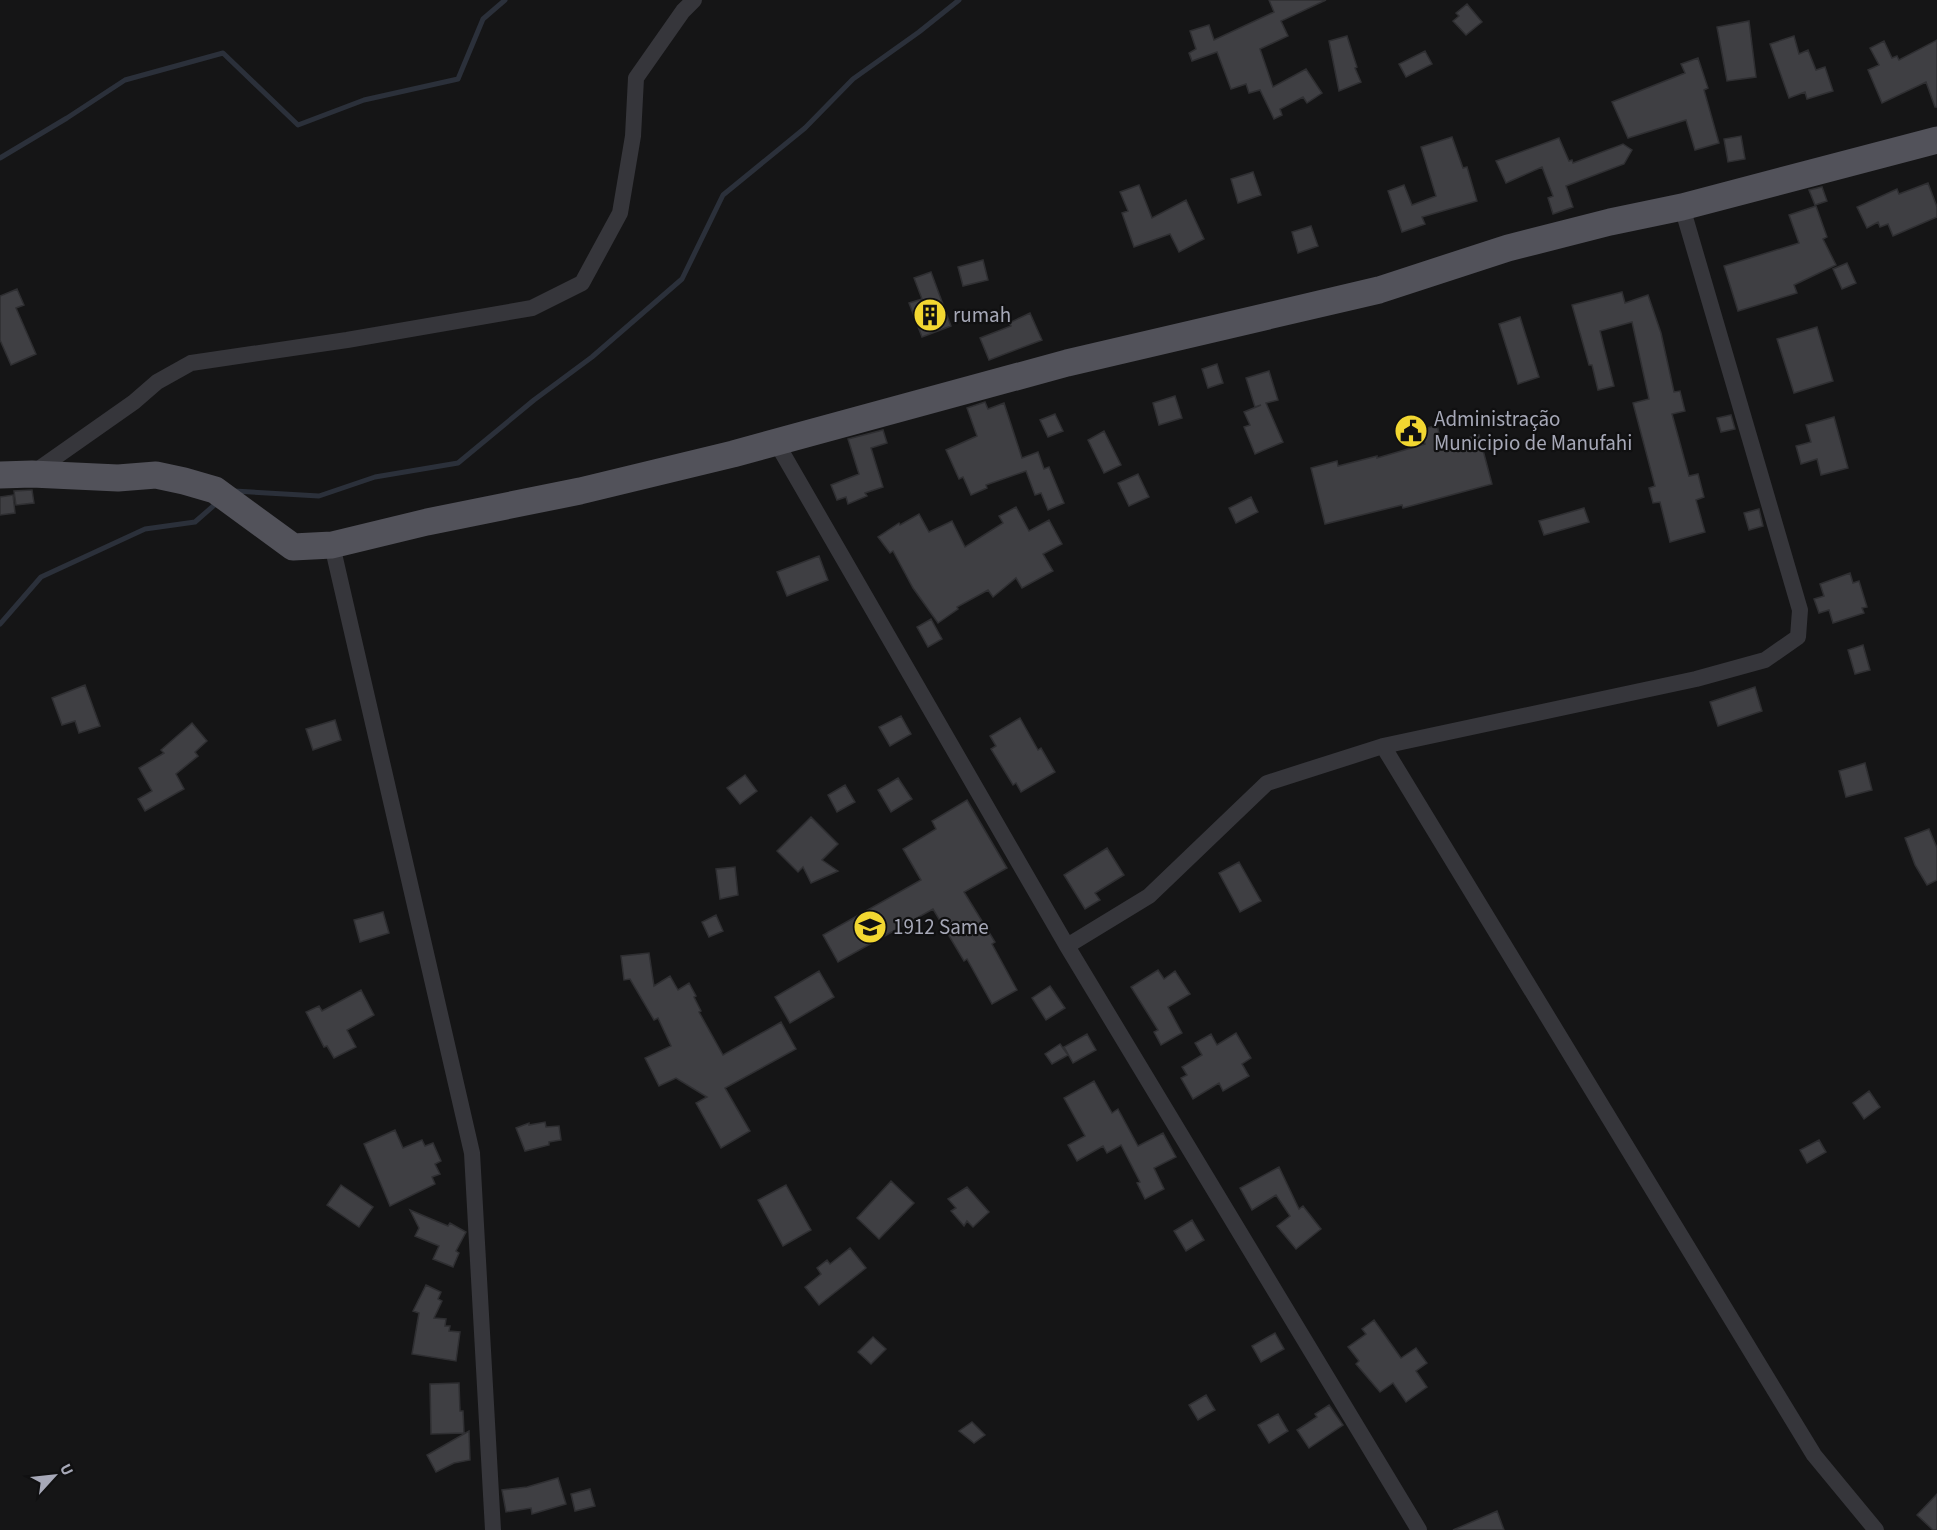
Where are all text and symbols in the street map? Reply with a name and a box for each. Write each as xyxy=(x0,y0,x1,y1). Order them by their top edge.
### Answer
building icon: rumah xyxy=(912,297,948,333)
place label: rumah xyxy=(953,300,1011,330)
place label: Administração Municipio de Manufahi xyxy=(1434,404,1632,458)
public building icon: Administração Municipio de Manufahi xyxy=(1393,413,1429,449)
school or university icon: 1912 Same xyxy=(852,909,888,945)
place label: 1912 Same xyxy=(893,912,989,942)
north arrow xyxy=(24,1446,84,1506)
text: U xyxy=(54,1460,79,1479)

